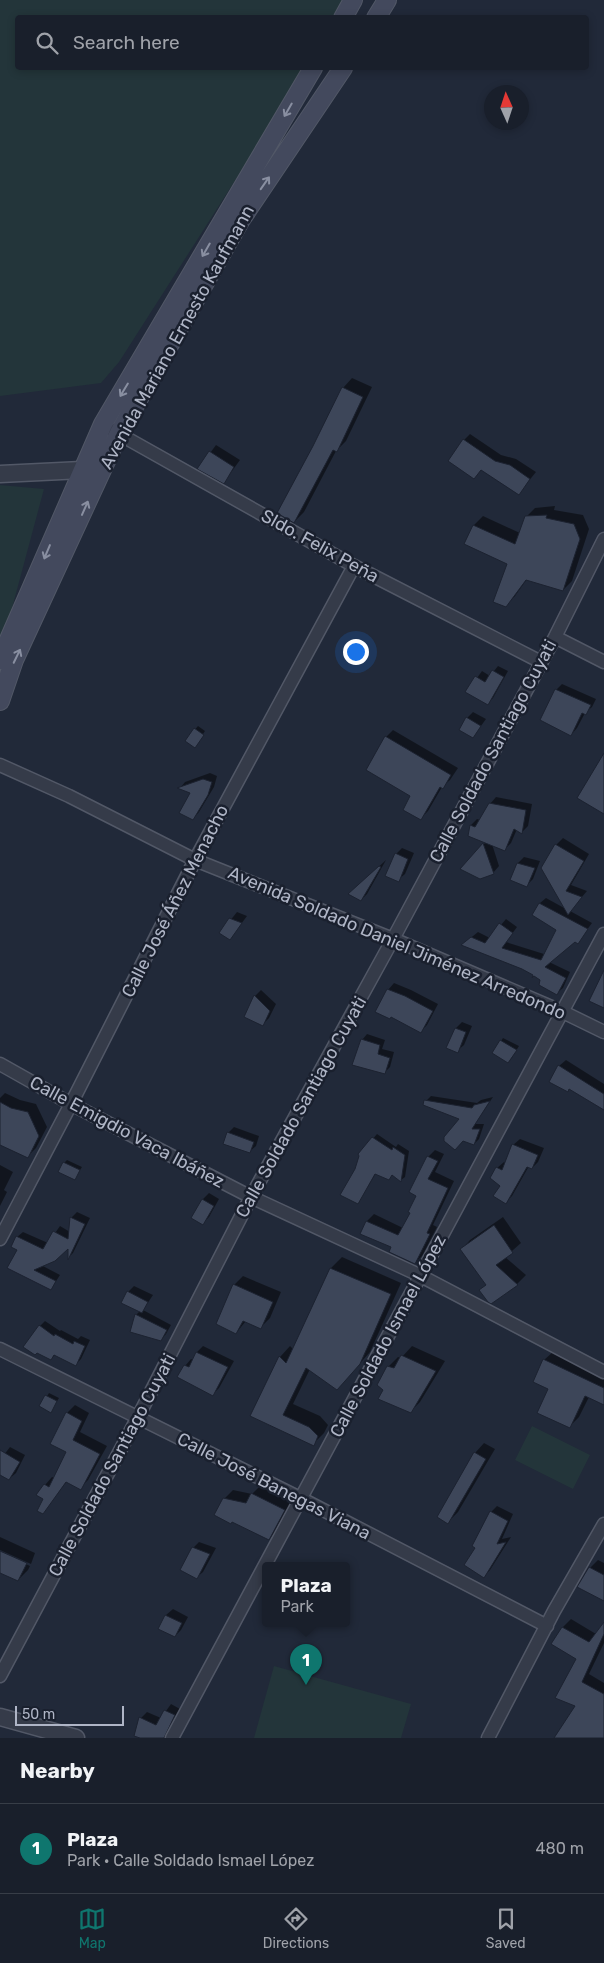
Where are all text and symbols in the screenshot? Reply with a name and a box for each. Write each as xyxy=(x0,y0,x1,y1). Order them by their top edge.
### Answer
search box xyxy=(15,15,589,70)
icon: search xyxy=(33,29,61,57)
text: Search here xyxy=(73,31,180,54)
north arrow xyxy=(484,85,529,130)
one-way arrow xyxy=(283,102,293,116)
one-way arrow xyxy=(260,176,270,190)
street label: Avenida Mariano Ernesto Kaufmann xyxy=(95,201,259,473)
one-way arrow xyxy=(201,242,211,257)
one-way arrow xyxy=(118,382,128,396)
one-way arrow xyxy=(80,501,90,516)
street label: Sldo. Felix Peña xyxy=(257,505,383,587)
one-way arrow xyxy=(41,544,51,559)
street label: Calle Soldado Santiago Cuyati xyxy=(425,636,561,866)
your location xyxy=(343,639,369,665)
one-way arrow xyxy=(13,649,22,664)
street label: Calle José Áñez Menacho xyxy=(117,801,233,1001)
street label: Avenida Soldado Daniel Jiménez Arredondo xyxy=(225,862,569,1024)
street label: Calle Soldado Santiago Cuyati xyxy=(231,993,371,1221)
street label: Calle Emigdio Vaca Ibáñez xyxy=(26,1071,228,1193)
street label: Calle Soldado Ismael López xyxy=(325,1231,451,1441)
street label: Calle Soldado Santiago Cuyati xyxy=(44,1350,180,1580)
street label: Calle José Banegas Viana xyxy=(174,1428,374,1544)
popup xyxy=(262,1562,350,1627)
text: Plaza xyxy=(280,1574,332,1597)
text: Park xyxy=(280,1597,314,1616)
pin: 1 xyxy=(290,1644,322,1685)
scale bar xyxy=(15,1703,124,1726)
text: 50 m xyxy=(22,1706,55,1723)
text: Nearby xyxy=(20,1758,95,1783)
text: Plaza xyxy=(67,1828,118,1851)
text: 1 xyxy=(32,1839,40,1858)
text: 480 m xyxy=(536,1839,584,1858)
text: Park · Calle Soldado Ismael López xyxy=(67,1851,314,1870)
tab: Map xyxy=(78,1905,106,1952)
tab: Directions xyxy=(263,1905,329,1952)
tab: Saved xyxy=(486,1905,526,1952)

